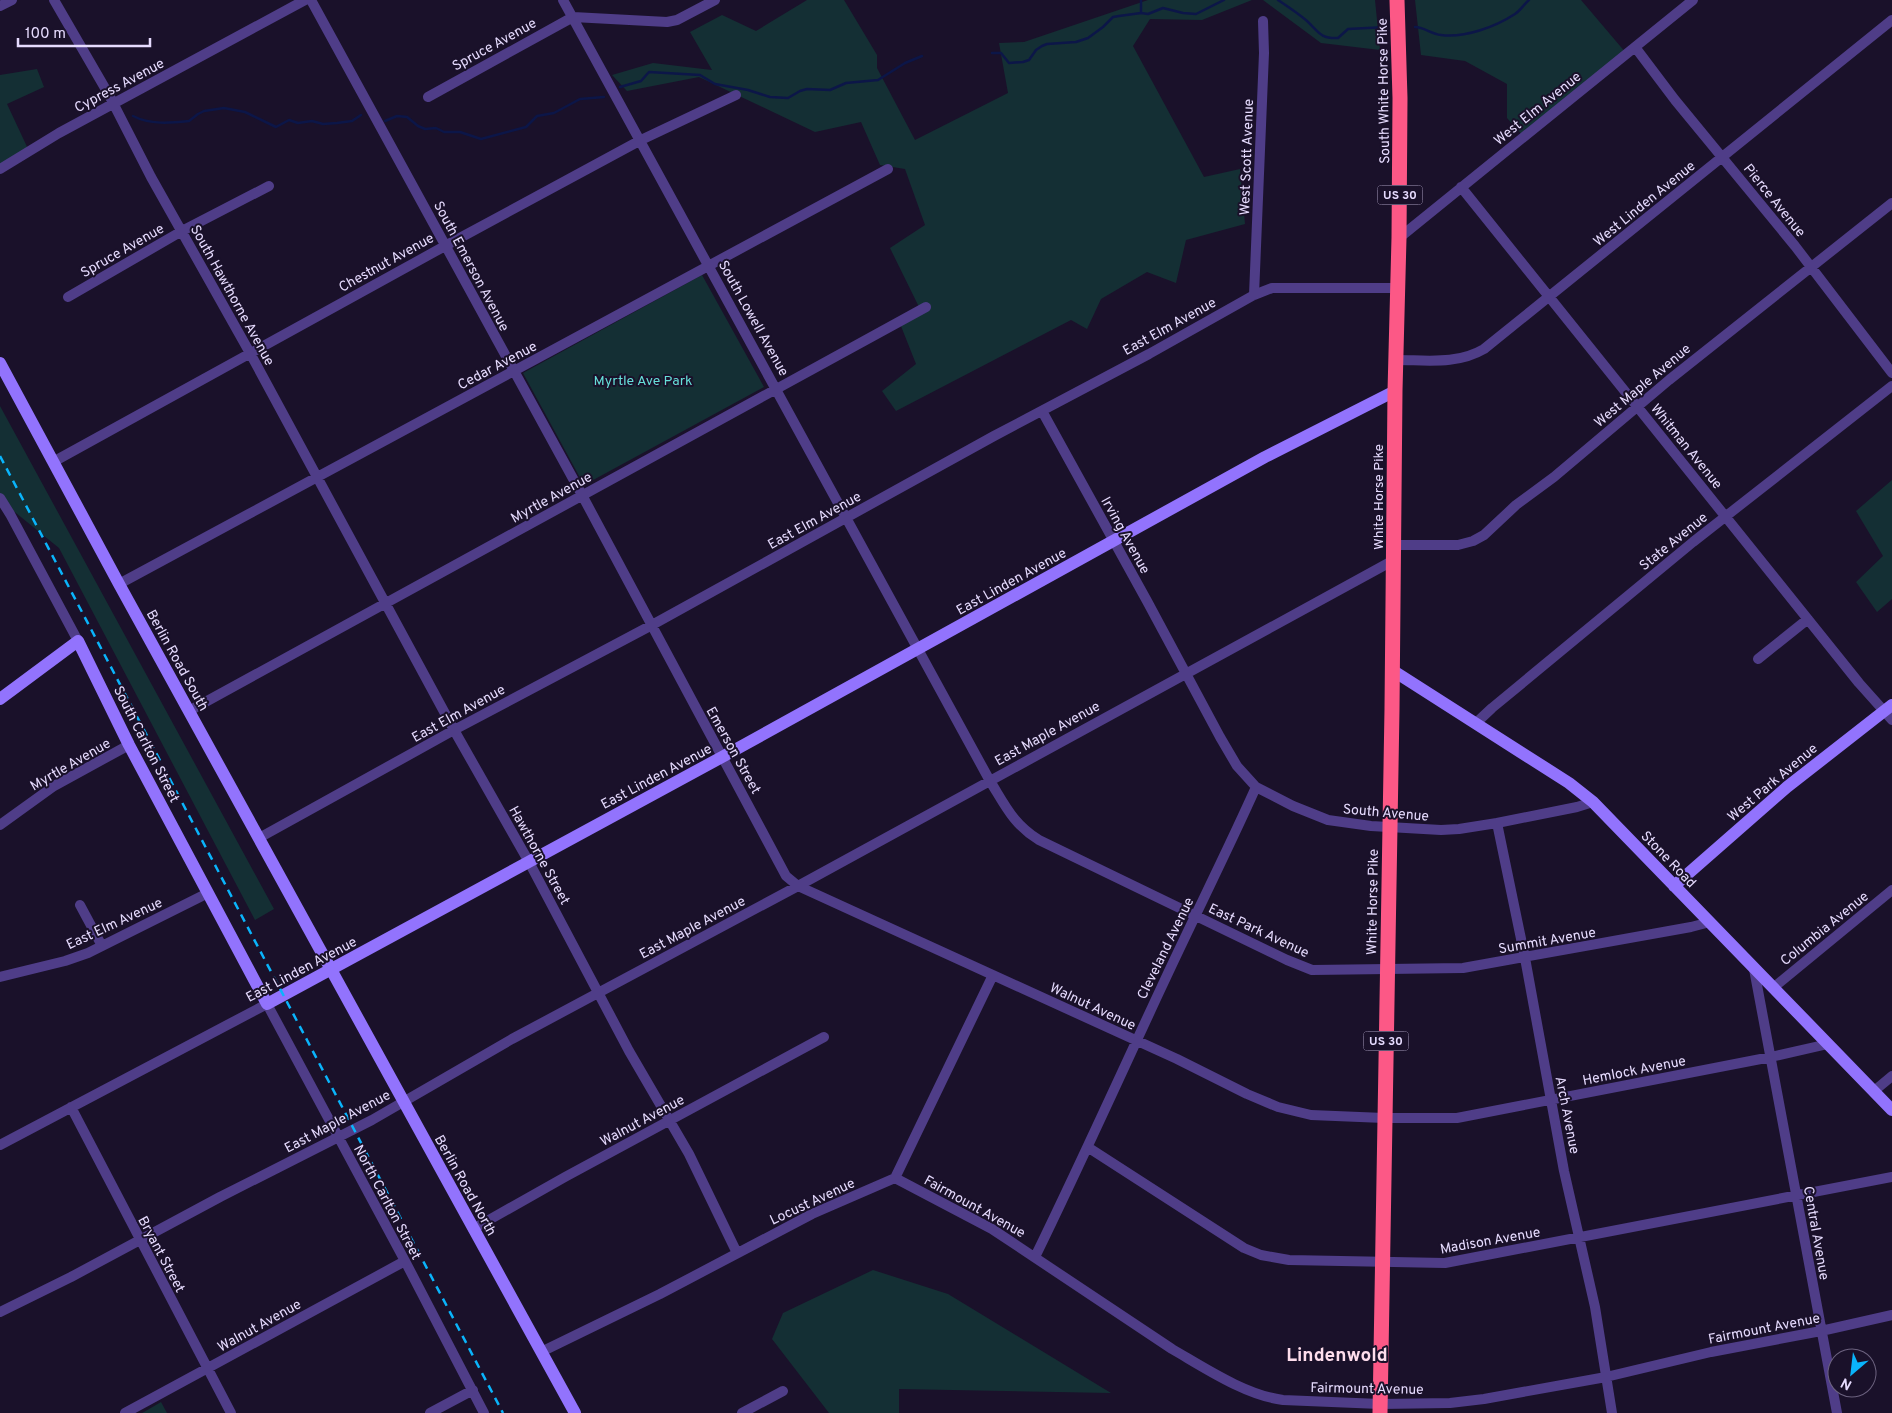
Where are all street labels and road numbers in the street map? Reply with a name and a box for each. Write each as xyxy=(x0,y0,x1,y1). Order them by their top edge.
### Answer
street label: Spruce Avenue xyxy=(450,15,540,75)
street label: South White Horse Pike xyxy=(1375,18,1394,164)
street label: Cypress Avenue xyxy=(72,55,168,117)
street label: West Elm Avenue xyxy=(1491,69,1585,150)
street label: West Scott Avenue xyxy=(1237,98,1258,216)
street label: West Linden Avenue xyxy=(1591,158,1699,251)
street label: Pierce Avenue xyxy=(1739,161,1809,241)
road number: US 30 xyxy=(1378,186,1422,204)
street label: South Emerson Avenue xyxy=(429,199,512,335)
street label: Spruce Avenue xyxy=(78,221,168,282)
street label: South Hawthorne Avenue xyxy=(186,222,277,369)
street label: Chestnut Avenue xyxy=(336,230,437,297)
street label: South Lowell Avenue xyxy=(714,258,792,380)
street label: East Elm Avenue xyxy=(1120,295,1219,360)
street label: Cedar Avenue xyxy=(455,338,540,394)
street label: West Maple Avenue xyxy=(1591,341,1695,432)
street label: Whitman Avenue xyxy=(1646,401,1725,493)
street label: White Horse Pike xyxy=(1371,444,1388,550)
street label: Myrtle Avenue xyxy=(508,469,595,528)
street label: East Elm Avenue xyxy=(765,489,864,554)
street label: Irving Avenue xyxy=(1096,494,1153,577)
street label: State Avenue xyxy=(1636,510,1711,575)
street label: East Linden Avenue xyxy=(954,545,1070,620)
street label: Berlin Road South xyxy=(142,607,212,714)
street label: East Elm Avenue xyxy=(409,682,508,747)
street label: South Carlton Street xyxy=(109,684,182,806)
street label: East Maple Avenue xyxy=(992,698,1103,770)
street label: Emerson Street xyxy=(702,704,764,797)
street label: Myrtle Avenue xyxy=(27,735,114,795)
street label: East Linden Avenue xyxy=(598,741,715,814)
street label: West Park Avenue xyxy=(1724,741,1821,826)
street label: South Avenue xyxy=(1342,801,1430,826)
street label: Hawthorne Street xyxy=(504,803,573,908)
street label: Stone Road xyxy=(1637,828,1699,892)
street label: White Horse Pike xyxy=(1364,849,1383,955)
street label: Columbia Avenue xyxy=(1777,888,1873,970)
street label: East Maple Avenue xyxy=(637,893,749,963)
street label: East Elm Avenue xyxy=(64,895,165,954)
street label: Cleveland Avenue xyxy=(1134,895,1198,1002)
street label: East Park Avenue xyxy=(1205,901,1311,962)
street label: Summit Avenue xyxy=(1497,925,1597,958)
street label: East Linden Avenue xyxy=(243,934,360,1007)
street label: Walnut Avenue xyxy=(1047,980,1138,1035)
road number: US 30 xyxy=(1364,1032,1408,1050)
street label: Hemlock Avenue xyxy=(1581,1053,1687,1090)
street label: Arch Avenue xyxy=(1551,1075,1582,1156)
street label: East Maple Avenue xyxy=(282,1087,394,1157)
street label: Walnut Avenue xyxy=(598,1092,688,1151)
street label: Berlin Road North xyxy=(430,1132,499,1239)
street label: North Carlton Street xyxy=(349,1142,424,1263)
street label: Fairmount Avenue xyxy=(921,1172,1028,1242)
street label: Locust Avenue xyxy=(767,1175,858,1229)
street label: Central Avenue xyxy=(1799,1185,1832,1281)
street label: Bryant Street xyxy=(133,1214,188,1296)
street label: Madison Avenue xyxy=(1439,1224,1542,1259)
street label: Walnut Avenue xyxy=(215,1296,305,1356)
street label: Fairmount Avenue xyxy=(1707,1310,1822,1349)
street label: Fairmount Avenue xyxy=(1310,1380,1424,1399)

